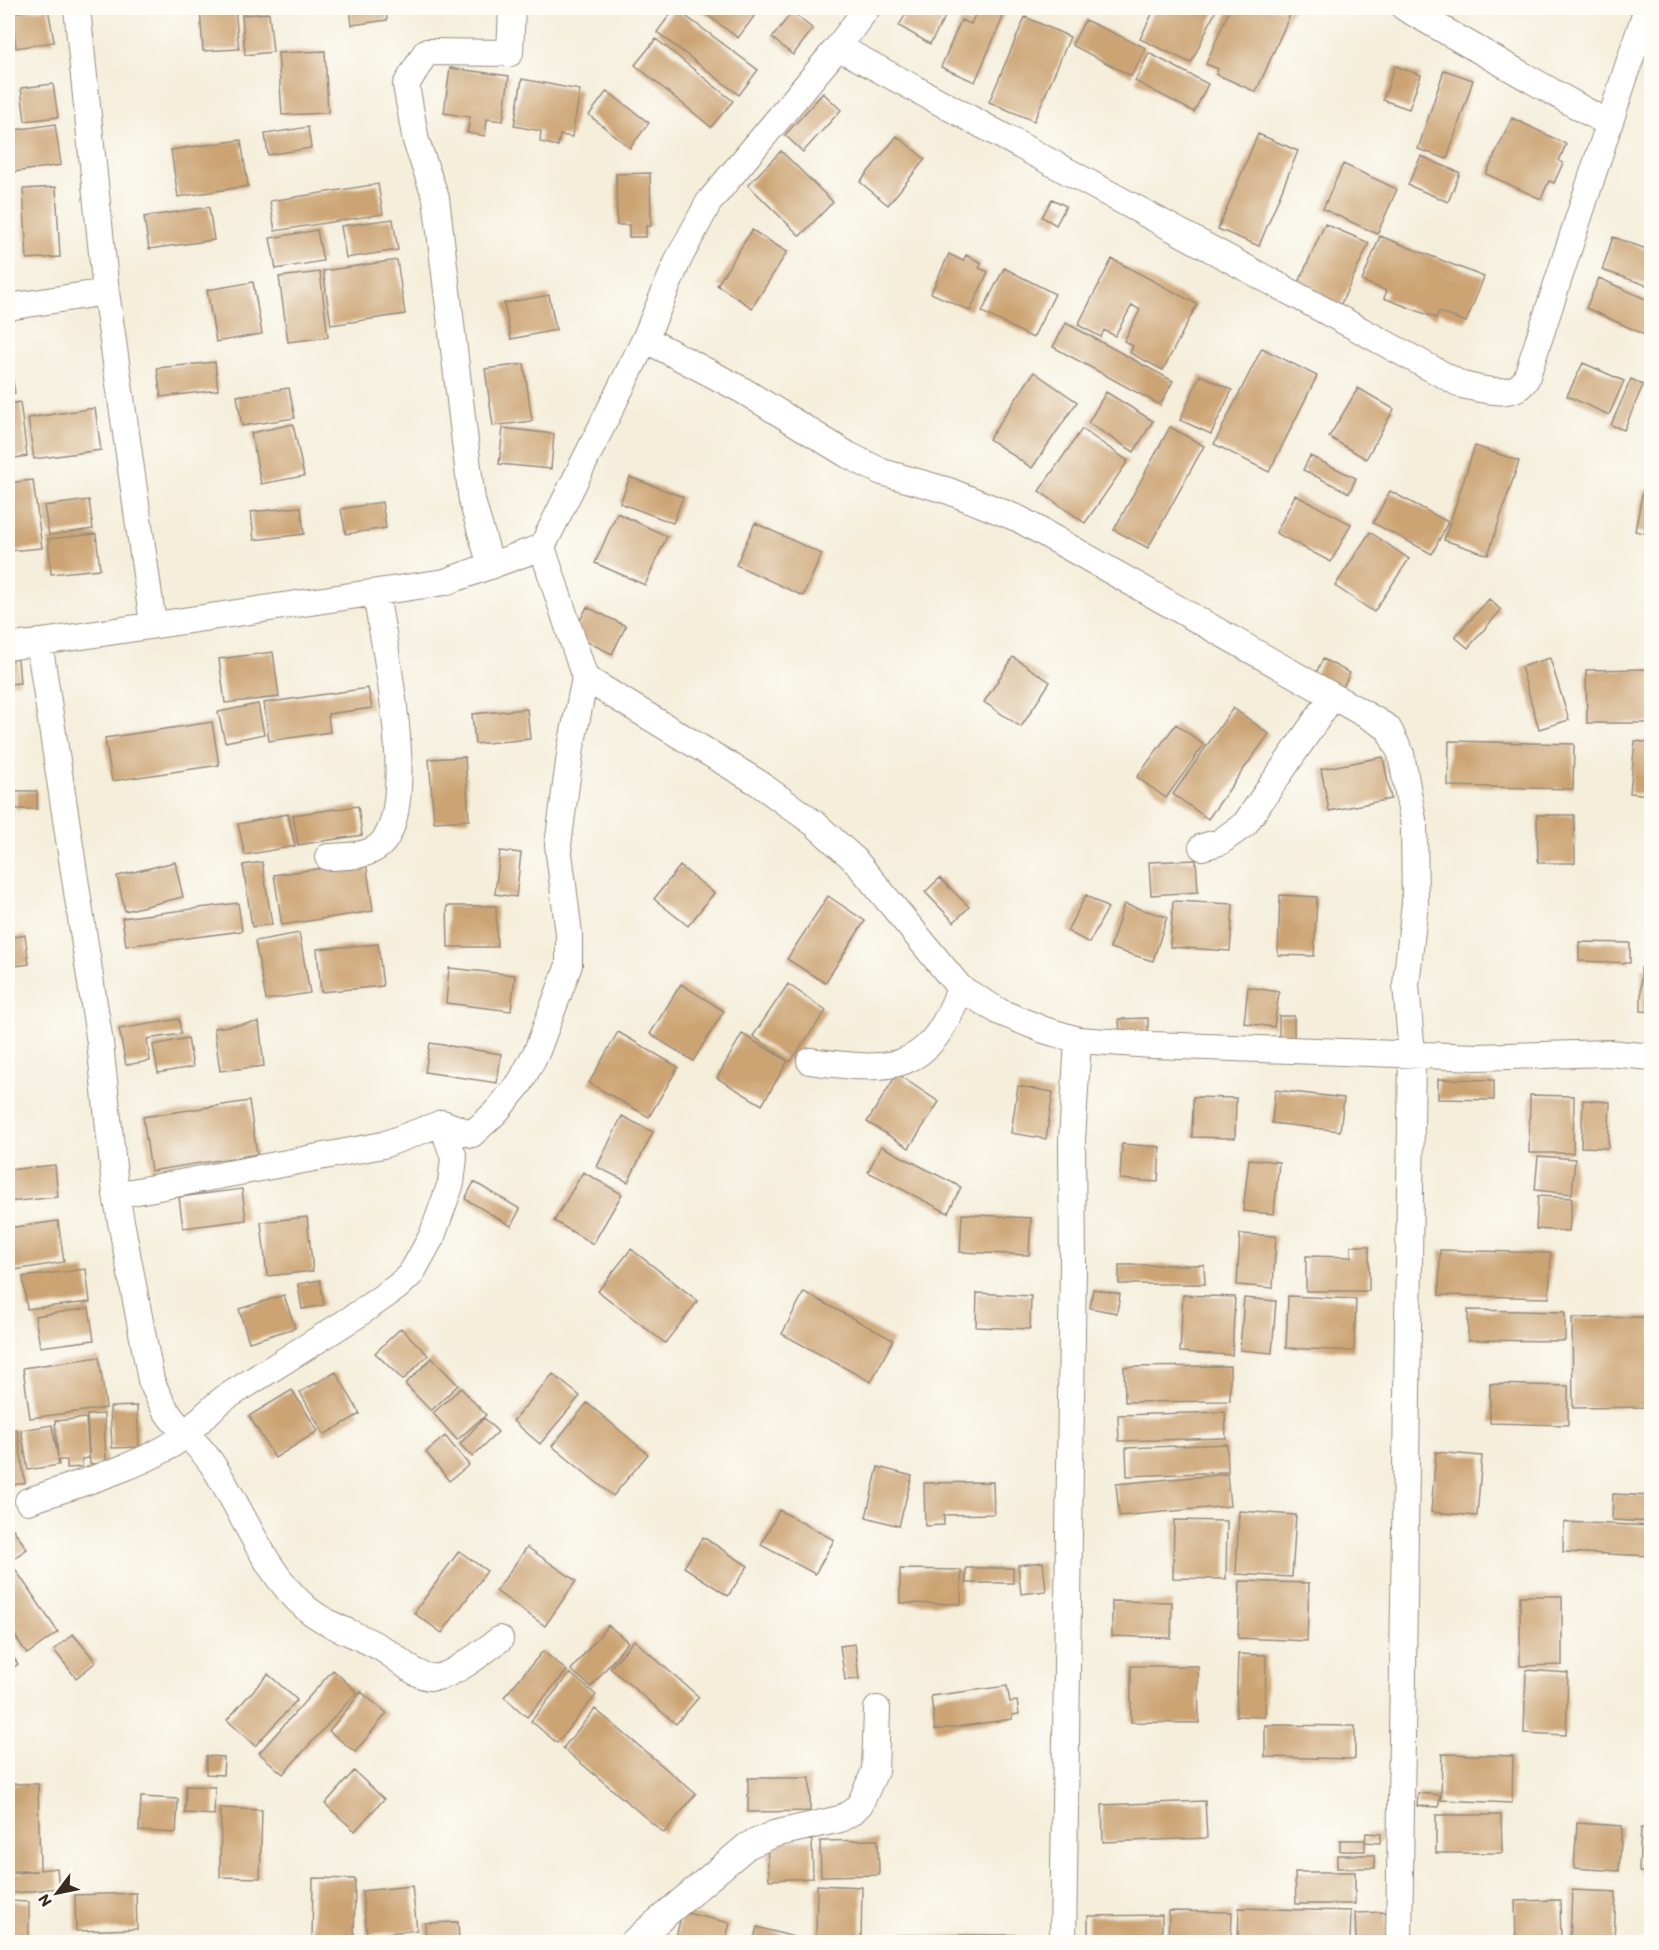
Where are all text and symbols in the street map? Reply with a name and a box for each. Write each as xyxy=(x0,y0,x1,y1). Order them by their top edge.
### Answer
north arrow xyxy=(27,1863,87,1923)
text: N xyxy=(34,1891,56,1910)

